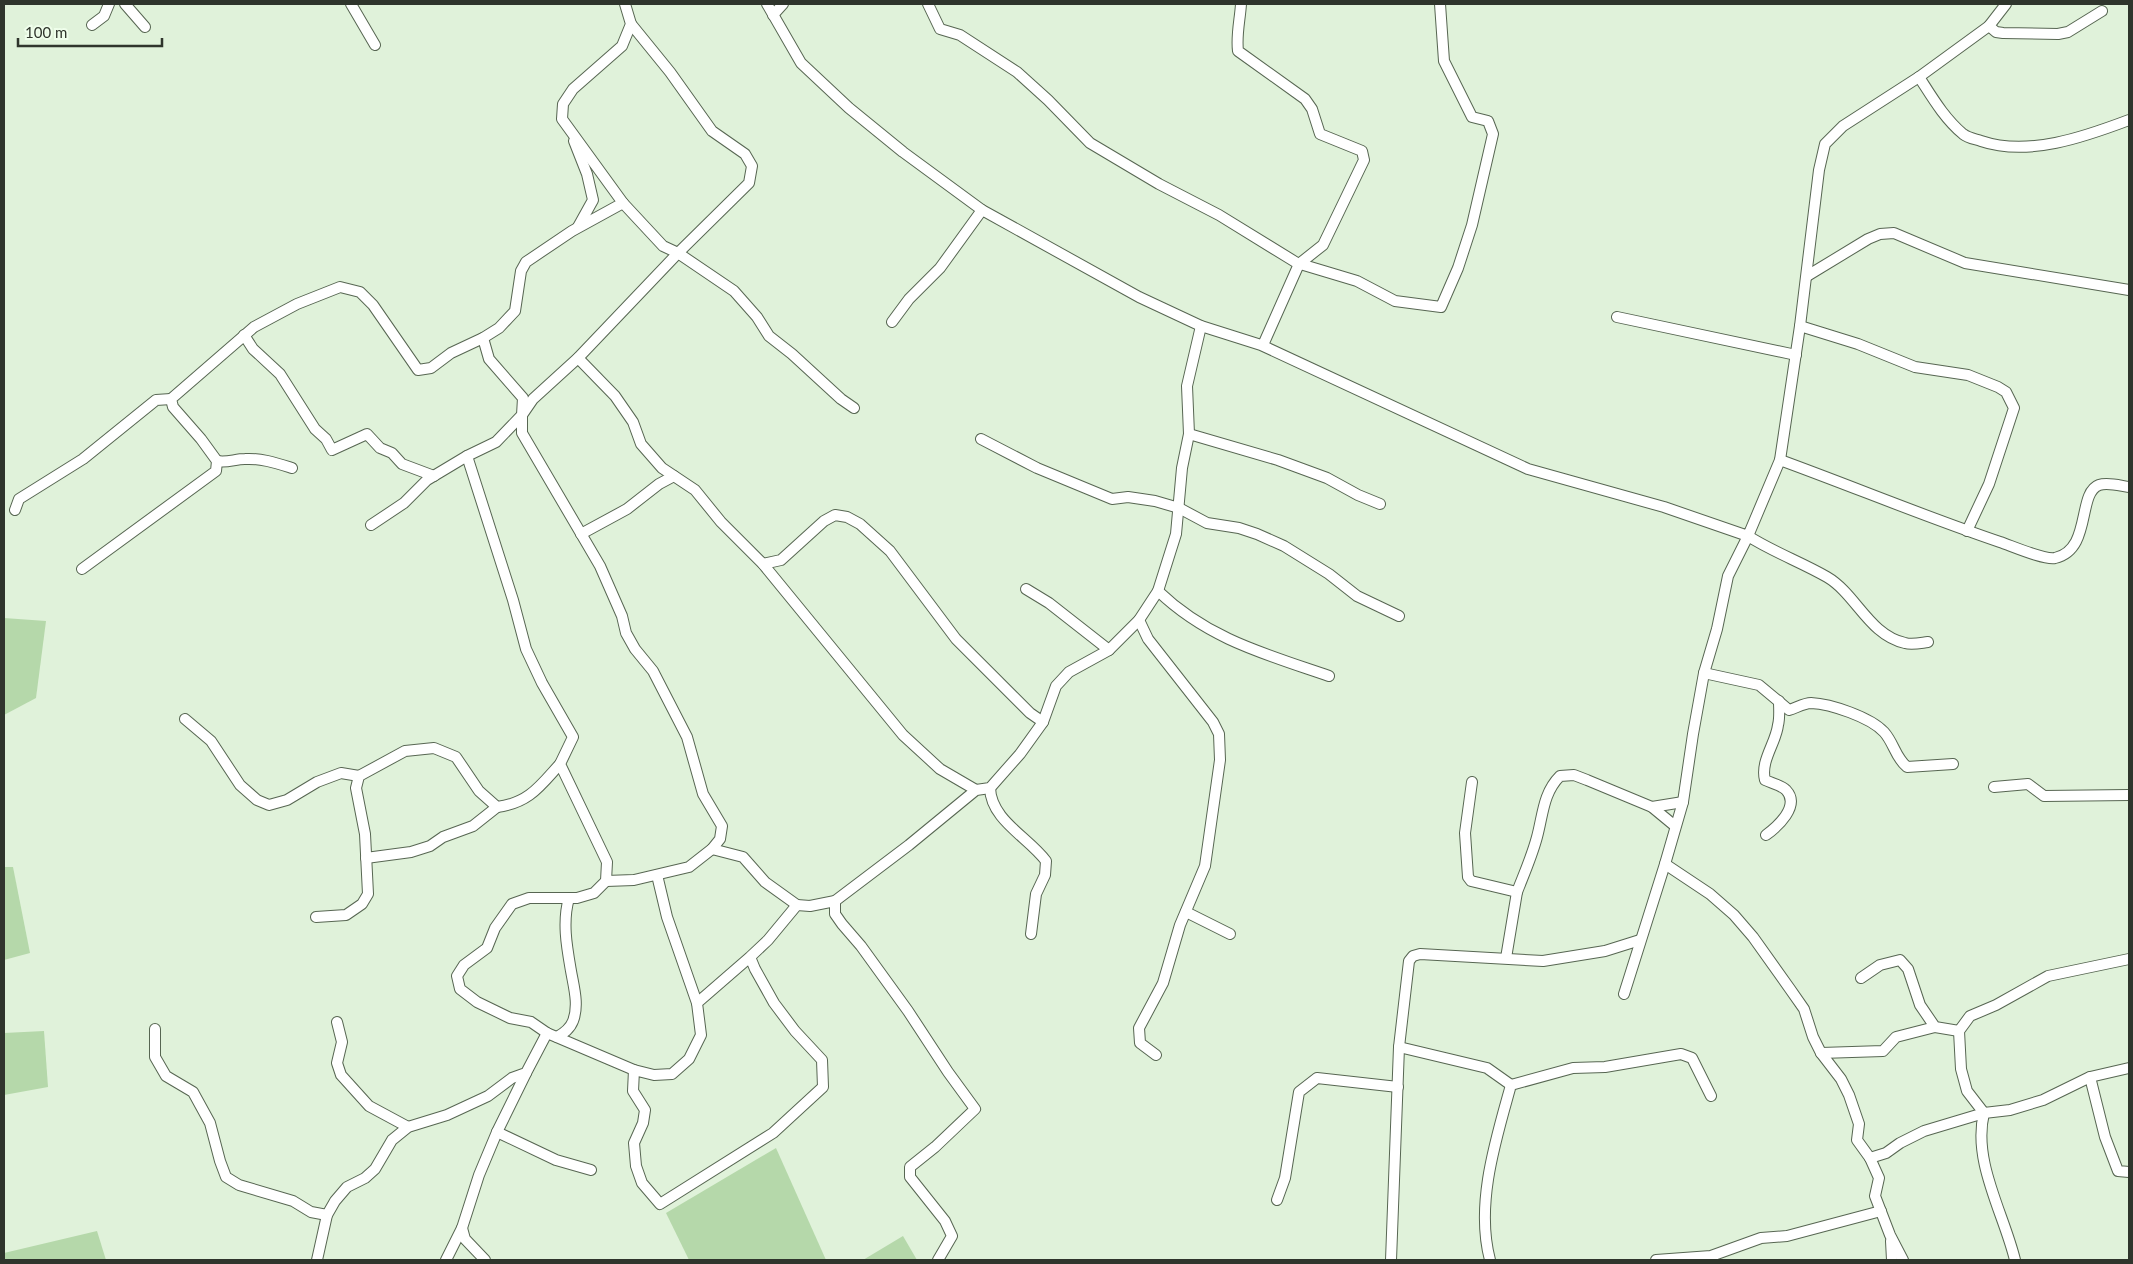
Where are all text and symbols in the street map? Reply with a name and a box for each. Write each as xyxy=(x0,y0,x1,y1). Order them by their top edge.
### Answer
scale bar xyxy=(18,15,161,47)
text: 100 m xyxy=(25,23,67,41)

